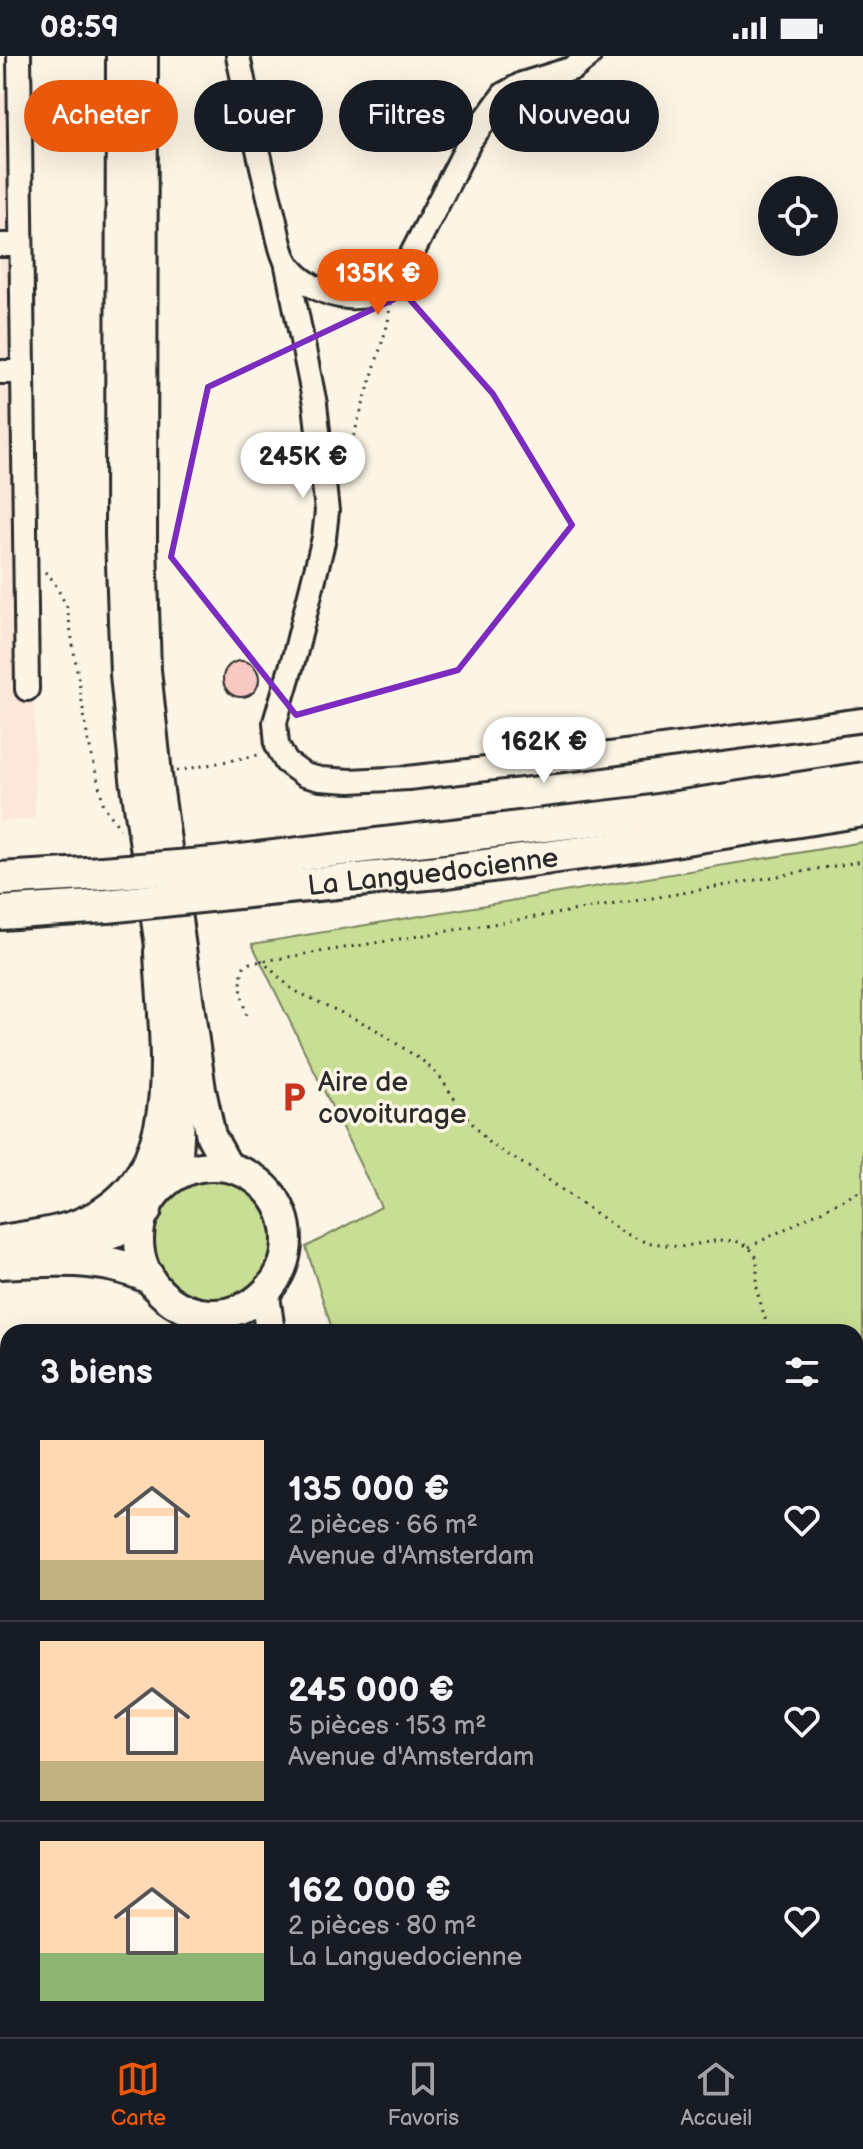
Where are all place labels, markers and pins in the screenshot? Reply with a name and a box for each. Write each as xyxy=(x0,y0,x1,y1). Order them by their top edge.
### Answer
pin: 135K € xyxy=(313,249,443,317)
pin: 245K € xyxy=(238,432,368,500)
pin: 162K € xyxy=(479,717,609,785)
place label: Aire de covoiturage xyxy=(318,1066,467,1131)
parking icon: Aire de covoiturage xyxy=(277,1080,311,1114)

